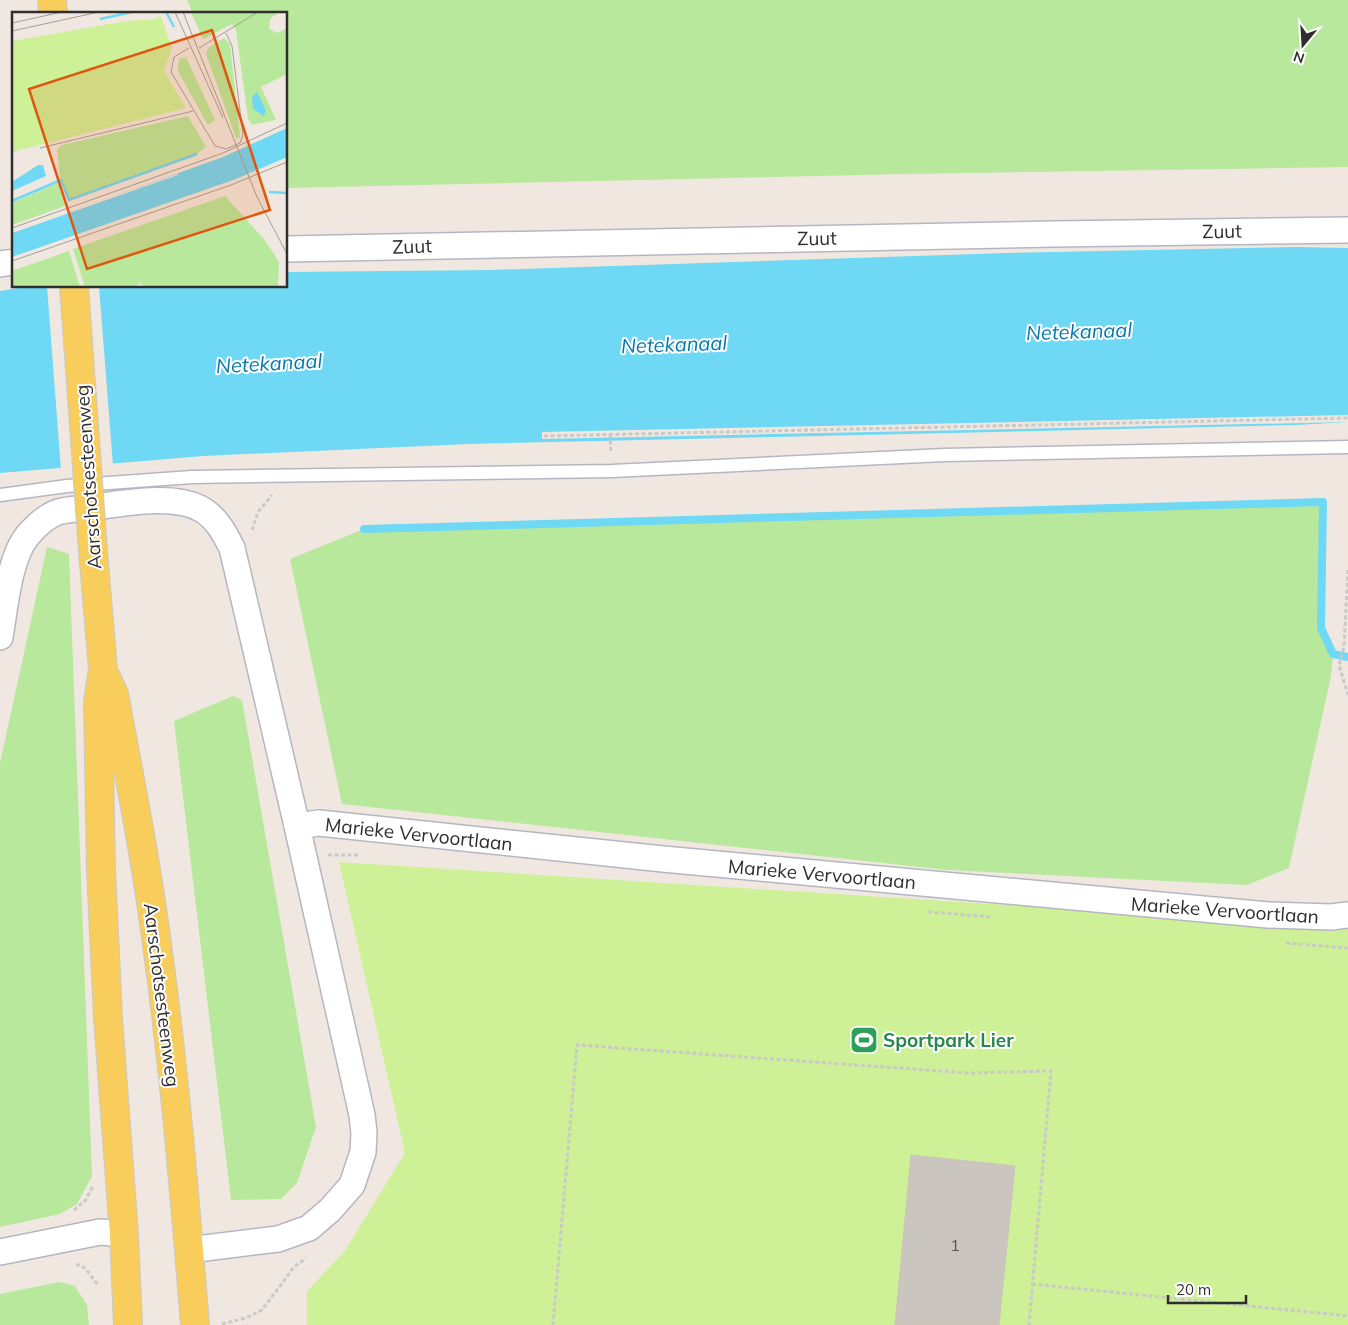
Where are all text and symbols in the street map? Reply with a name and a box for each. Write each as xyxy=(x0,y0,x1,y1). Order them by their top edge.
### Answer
inset map xyxy=(12,12,288,288)
north arrow xyxy=(1278,20,1328,70)
text: N xyxy=(1291,47,1307,68)
street label: Zuut xyxy=(1202,219,1242,243)
street label: Zuut xyxy=(797,226,837,250)
street label: Zuut xyxy=(392,233,433,259)
water label: Netekanaal xyxy=(1025,317,1133,345)
water label: Netekanaal xyxy=(620,330,728,358)
water label: Netekanaal xyxy=(215,348,323,378)
street label: Aarschotsesteenweg xyxy=(70,384,106,570)
street label: Marieke Vervoortlaan xyxy=(324,812,514,856)
street label: Marieke Vervoortlaan xyxy=(727,854,917,894)
street label: Marieke Vervoortlaan xyxy=(1130,891,1320,929)
street label: Aarschotsesteenweg xyxy=(139,902,185,1088)
sports icon: Sportpark Lier xyxy=(849,1025,879,1055)
place label: Sportpark Lier xyxy=(883,1028,1014,1052)
house number: 1 xyxy=(950,1235,960,1255)
scale bar xyxy=(1168,1272,1246,1304)
text: 20 m xyxy=(1176,1280,1211,1299)

